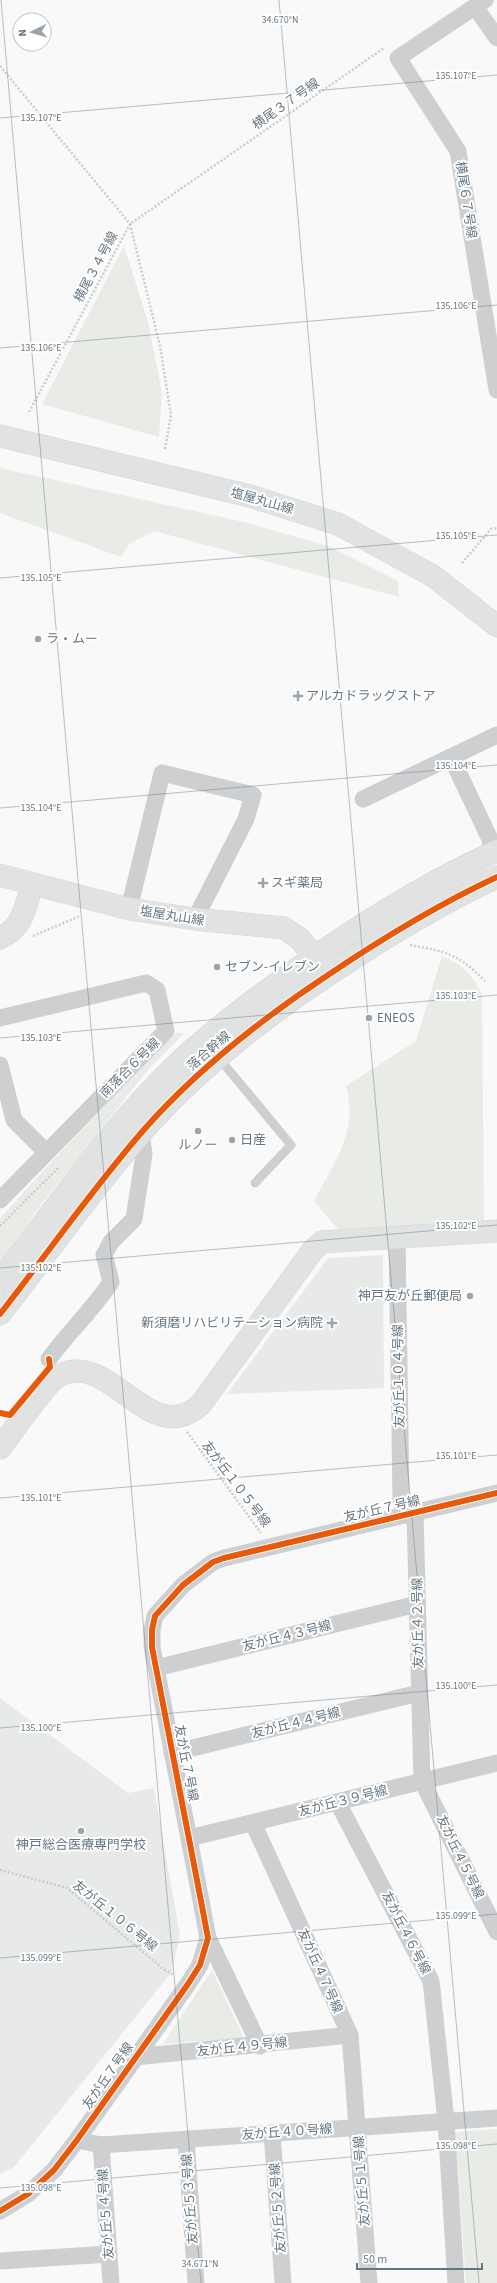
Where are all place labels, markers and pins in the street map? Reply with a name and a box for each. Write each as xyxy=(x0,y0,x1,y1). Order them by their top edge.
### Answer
place label: ラ・ムー xyxy=(46,630,98,648)
marker: ラ・ムー xyxy=(33,634,43,644)
place label: アルカドラッグストア xyxy=(306,687,435,705)
marker: アルカドラッグストア xyxy=(293,691,303,701)
place label: スギ薬局 xyxy=(271,874,323,892)
marker: スギ薬局 xyxy=(258,878,268,888)
place label: セブン-イレブン xyxy=(225,958,320,976)
marker: セブン-イレブン xyxy=(212,962,222,972)
place label: ENEOS xyxy=(377,1009,415,1027)
marker: ENEOS xyxy=(364,1013,374,1023)
marker: ルノー xyxy=(193,1126,203,1136)
place label: 日産 xyxy=(240,1131,266,1149)
marker: 日産 xyxy=(227,1135,237,1145)
place label: ルノー xyxy=(178,1136,218,1154)
place label: 神戸友が丘郵便局 xyxy=(358,1287,462,1305)
marker: 神戸友が丘郵便局 xyxy=(465,1291,475,1301)
place label: 新須磨リハビリテーション病院 xyxy=(141,1314,323,1332)
marker: 新須磨リハビリテーション病院 xyxy=(326,1317,338,1329)
marker: 神戸総合医療専門学校 xyxy=(76,1826,86,1836)
place label: 神戸総合医療専門学校 xyxy=(16,1836,146,1854)

